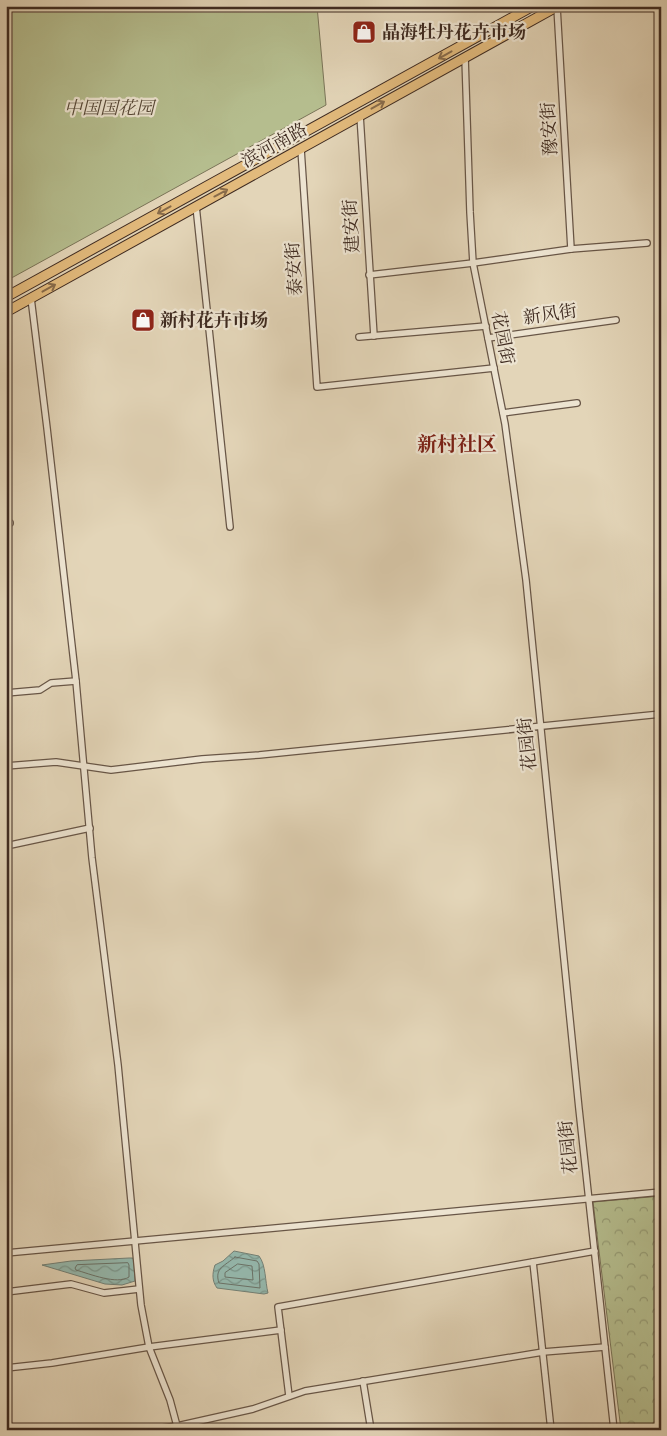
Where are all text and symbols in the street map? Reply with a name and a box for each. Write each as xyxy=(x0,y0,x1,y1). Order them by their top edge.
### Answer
shop icon: 晶海牡丹花卉市场 xyxy=(351,19,377,45)
place label: 晶海牡丹花卉市场 xyxy=(382,21,526,43)
one-way arrow xyxy=(437,50,452,60)
park label: 中国国花园 xyxy=(64,97,157,119)
one-way arrow xyxy=(371,100,386,110)
street label: 豫安街 xyxy=(537,101,561,157)
street label: 滨河南路 xyxy=(237,118,311,172)
one-way arrow xyxy=(214,187,228,197)
street label: 建安街 xyxy=(339,198,363,254)
one-way arrow xyxy=(158,205,172,215)
street label: 泰安街 xyxy=(281,241,307,297)
one-way arrow xyxy=(41,283,55,293)
street label: 新风街 xyxy=(522,299,578,329)
shop icon: 新村花卉市场 xyxy=(130,307,156,333)
place label: 新村花卉市场 xyxy=(160,309,268,331)
street label: 花园街 xyxy=(487,309,519,367)
district label: 新村社区 xyxy=(417,432,497,456)
street label: 花园街 xyxy=(513,716,541,772)
street label: 花园街 xyxy=(554,1119,582,1175)

